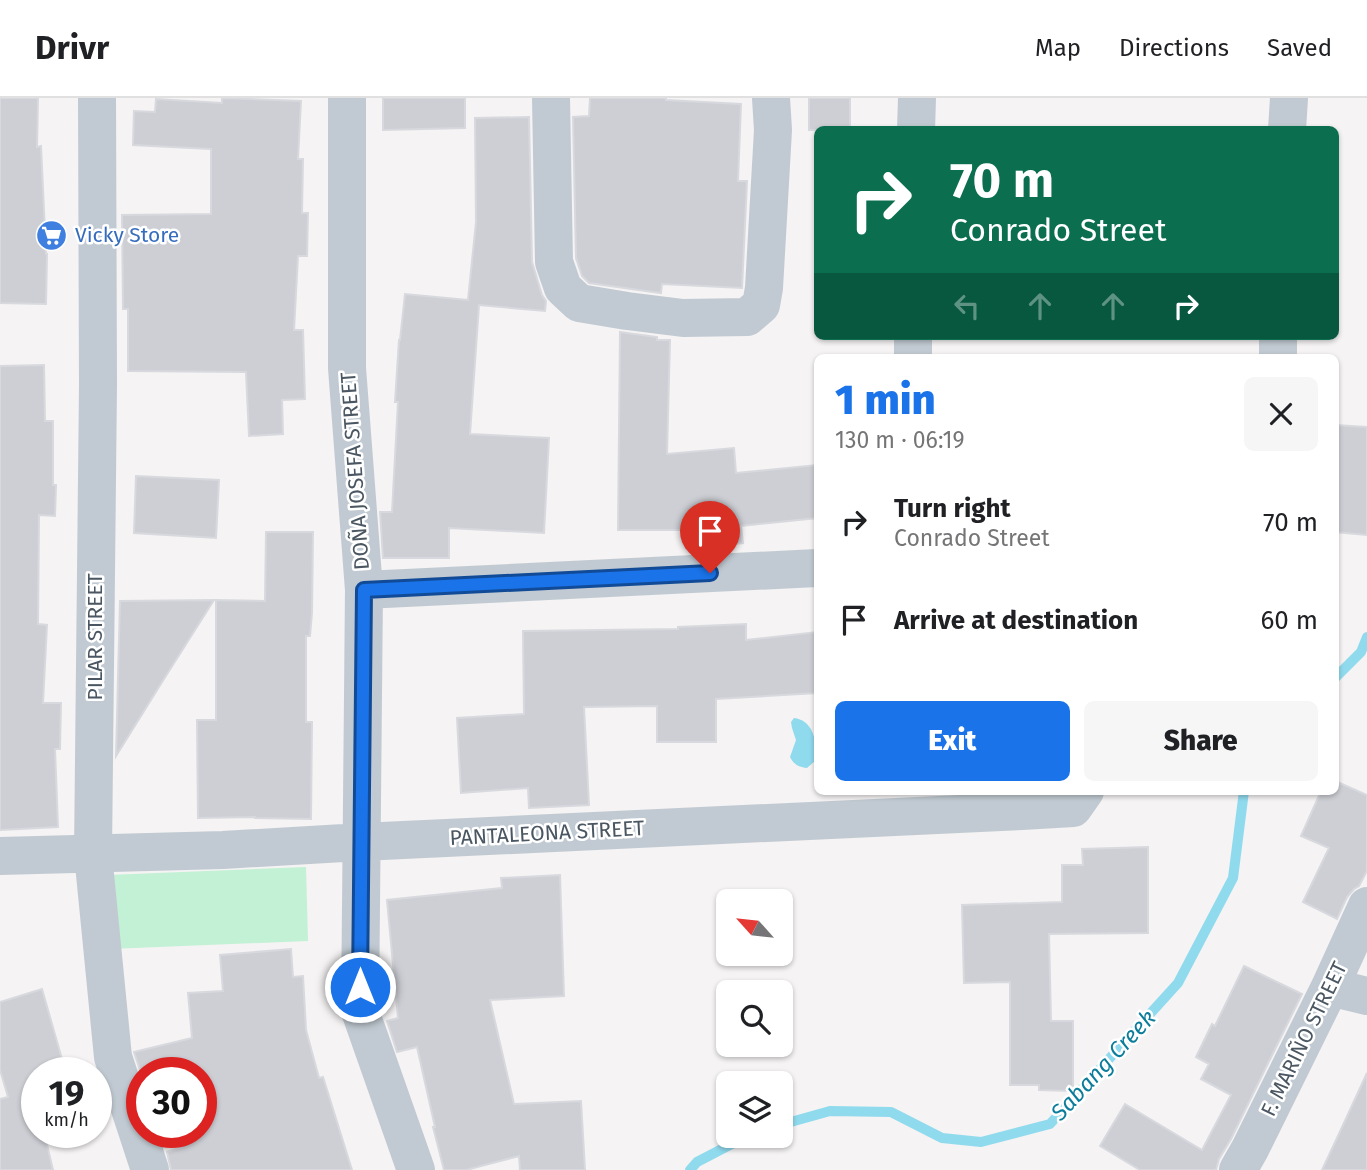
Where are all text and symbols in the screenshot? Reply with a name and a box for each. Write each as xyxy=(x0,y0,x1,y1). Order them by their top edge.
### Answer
text: Drivr xyxy=(35,28,109,68)
text: Map xyxy=(1035,34,1081,62)
text: Directions xyxy=(1119,34,1229,62)
text: Saved xyxy=(1267,34,1332,62)
text: 70 m xyxy=(950,151,1054,210)
icon: right xyxy=(835,154,926,245)
text: Conrado Street xyxy=(950,211,1166,249)
supermarket icon: Vicky Store xyxy=(35,218,69,252)
place label: Vicky Store xyxy=(75,222,179,248)
icon: left xyxy=(948,287,986,325)
icon: ahead xyxy=(1021,287,1059,325)
icon: ahead xyxy=(1094,287,1132,325)
icon: right xyxy=(1167,287,1205,325)
street label: DOÑA JOSEFA STREET xyxy=(335,371,375,571)
text: 1 min xyxy=(835,375,936,425)
button: close xyxy=(1244,377,1318,451)
text: 130 m · 06:19 xyxy=(835,426,965,454)
text: Turn right xyxy=(894,493,1011,524)
pin xyxy=(680,501,740,573)
icon: right xyxy=(835,503,873,541)
text: 70 m xyxy=(1263,507,1318,538)
icon: arrive xyxy=(691,512,729,550)
text: Conrado Street xyxy=(894,524,1050,552)
street label: PILAR STREET xyxy=(82,573,108,701)
icon: arrive xyxy=(835,601,873,639)
text: Arrive at destination xyxy=(894,605,1138,636)
text: 60 m xyxy=(1260,605,1318,636)
button: Exit xyxy=(835,701,1070,781)
button: Share xyxy=(1084,701,1318,781)
street label: PANTALEONA STREET xyxy=(449,815,645,851)
north arrow xyxy=(716,889,793,966)
map controls xyxy=(716,889,793,1148)
position arrow xyxy=(323,950,397,1024)
street label: F. MARIÑO STREET xyxy=(1255,957,1353,1121)
button: search xyxy=(716,980,793,1057)
water label: Sabang Creek xyxy=(1044,1004,1161,1127)
speed limit sign: 30 xyxy=(126,1057,217,1148)
button: layers xyxy=(716,1071,793,1148)
text: 19 xyxy=(49,1072,84,1114)
text: km/h xyxy=(44,1109,89,1131)

